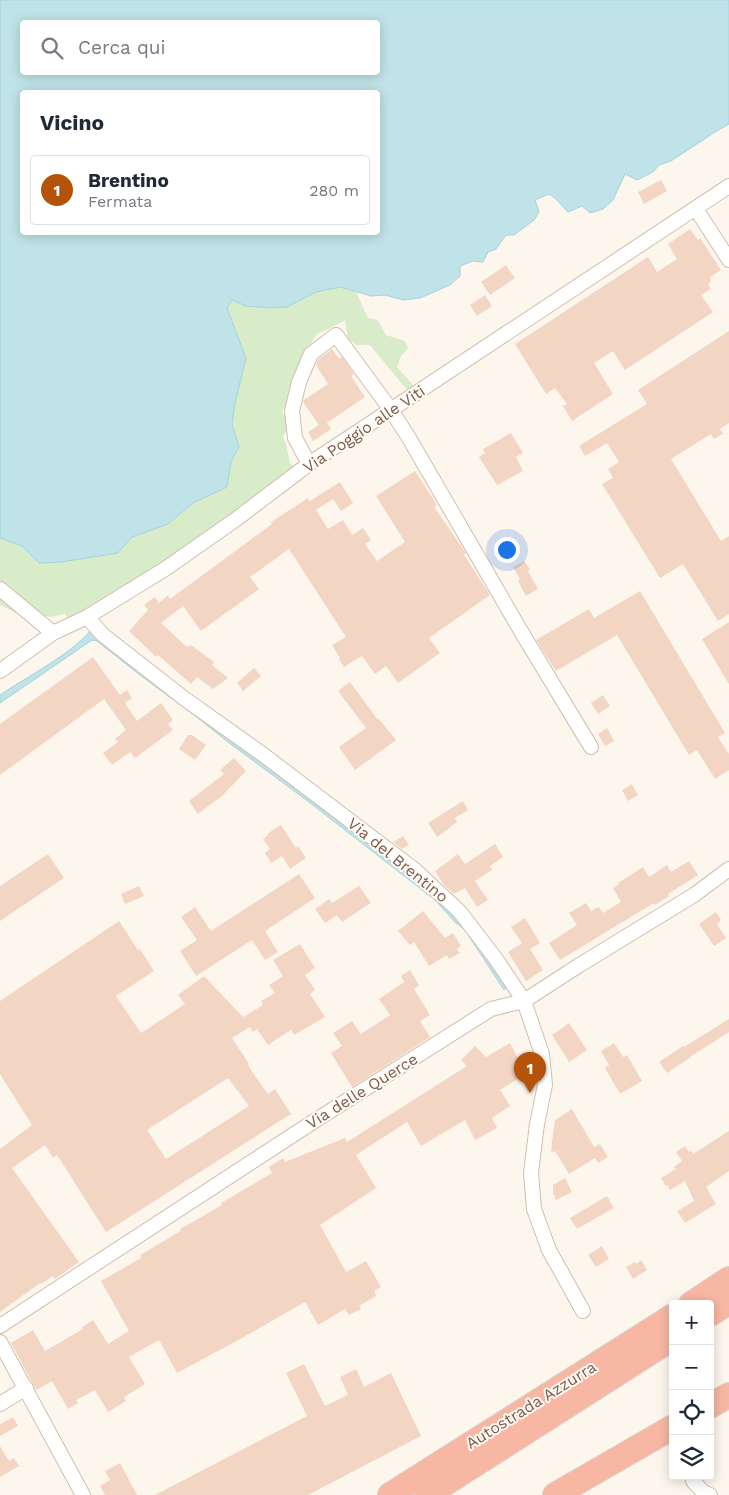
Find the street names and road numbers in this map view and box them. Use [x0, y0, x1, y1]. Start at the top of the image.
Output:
street label: Via Poggio alle Viti [299, 381, 429, 477]
street label: Via del Brentino [344, 814, 452, 906]
street label: Via delle Querce [303, 1049, 421, 1133]
street label: Autostrada Azzurra [462, 1357, 600, 1453]

